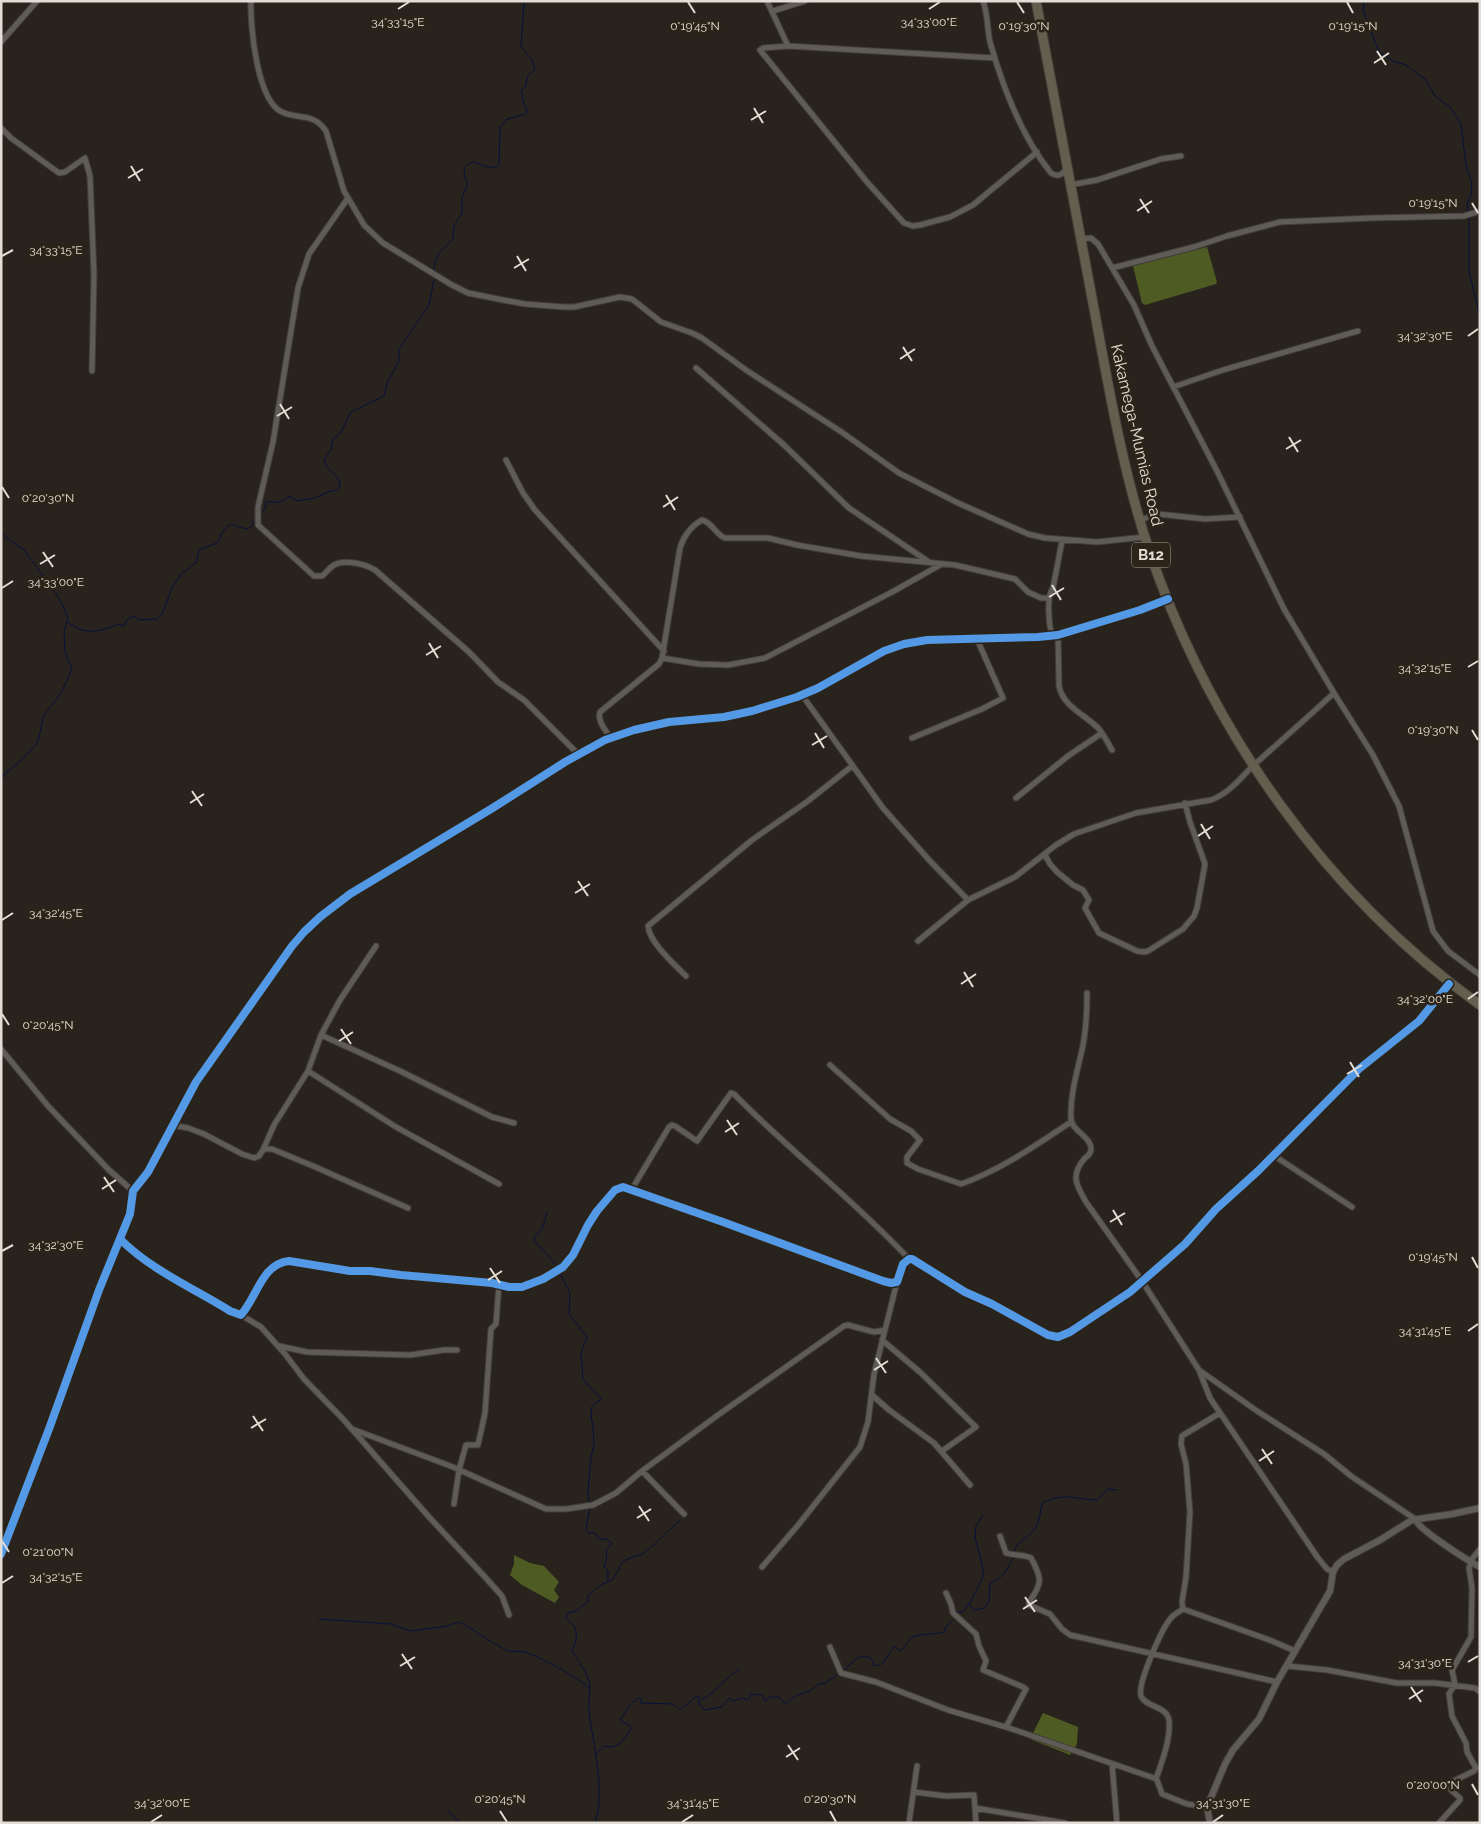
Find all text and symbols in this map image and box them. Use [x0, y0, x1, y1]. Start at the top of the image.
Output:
text: 34°33'15"E [371, 15, 425, 29]
text: 34°33'00"E [901, 15, 957, 29]
text: 0°19'45"N [670, 19, 720, 33]
text: 0°19'30"N [999, 19, 1049, 33]
text: 0°19'15"N [1329, 19, 1377, 33]
text: 0°19'15"N [1409, 196, 1457, 210]
text: 34°33'15"E [29, 243, 83, 257]
text: 34°32'30"E [1397, 329, 1453, 343]
street label: Kakamega-Mumias Road [1107, 342, 1167, 528]
text: 0°20'30"N [22, 491, 74, 505]
road number: B12 [1132, 542, 1170, 568]
text: 34°33'00"E [28, 575, 84, 589]
text: 34°32'15"E [1398, 661, 1452, 675]
text: 0°19'30"N [1408, 723, 1458, 737]
text: 34°32'45"E [29, 906, 83, 920]
text: 34°32'00"E [1397, 992, 1453, 1006]
text: 0°20'45"N [22, 1018, 74, 1032]
text: 34°32'30"E [28, 1238, 84, 1252]
text: 0°19'45"N [1408, 1250, 1458, 1264]
text: 34°31'45"E [1399, 1324, 1451, 1338]
text: 0°21'00"N [22, 1545, 74, 1559]
text: 34°32'15"E [29, 1570, 83, 1584]
text: 34°31'30"E [1398, 1656, 1452, 1670]
text: 0°20'00"N [1406, 1778, 1460, 1792]
text: 0°20'45"N [474, 1792, 526, 1806]
text: 0°20'30"N [804, 1792, 856, 1806]
text: 34°32'00"E [134, 1796, 190, 1810]
text: 34°31'45"E [667, 1796, 719, 1810]
text: 34°31'30"E [1196, 1796, 1250, 1810]

